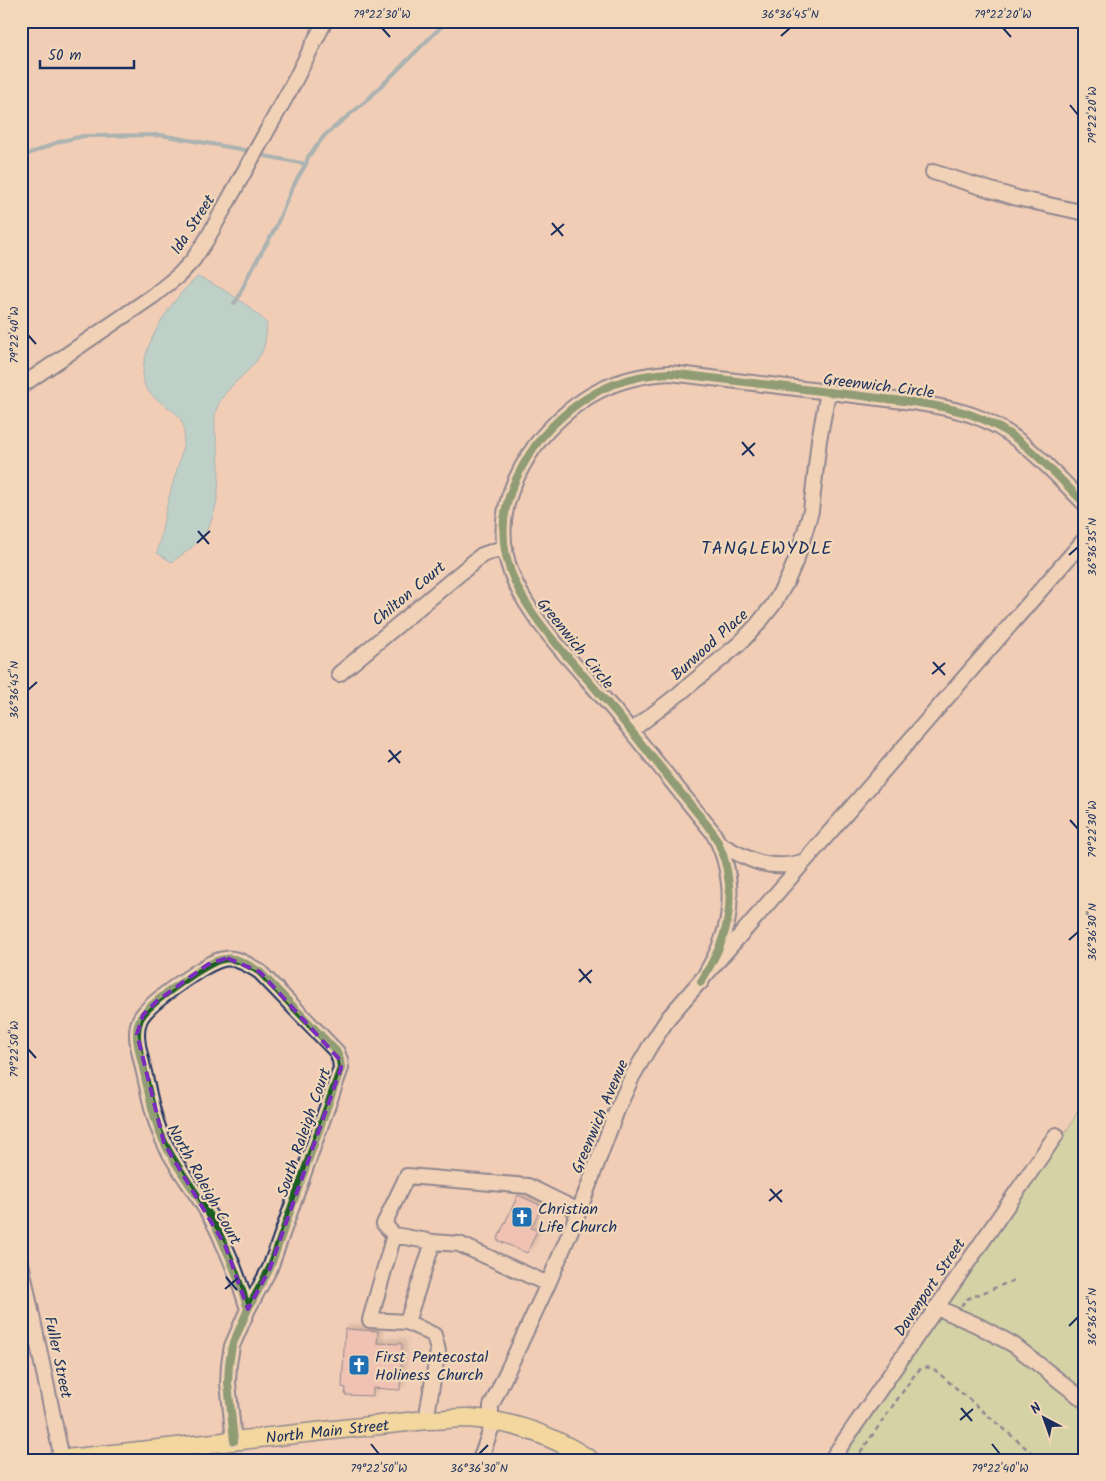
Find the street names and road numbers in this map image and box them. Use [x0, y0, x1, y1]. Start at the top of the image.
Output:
street label: Ida Street [164, 189, 223, 260]
street label: Greenwich Circle [822, 367, 936, 406]
street label: Chilton Court [366, 555, 452, 633]
street label: Greenwich Circle [530, 593, 620, 695]
street label: Burwood Place [665, 603, 755, 687]
street label: Greenwich Avenue [565, 1056, 636, 1178]
street label: South Raleigh Court [271, 1064, 338, 1200]
street label: North Raleigh Court [160, 1120, 248, 1251]
street label: Davenport Street [888, 1233, 973, 1342]
street label: Fuller Street [37, 1314, 79, 1401]
street label: North Main Street [265, 1413, 391, 1451]

